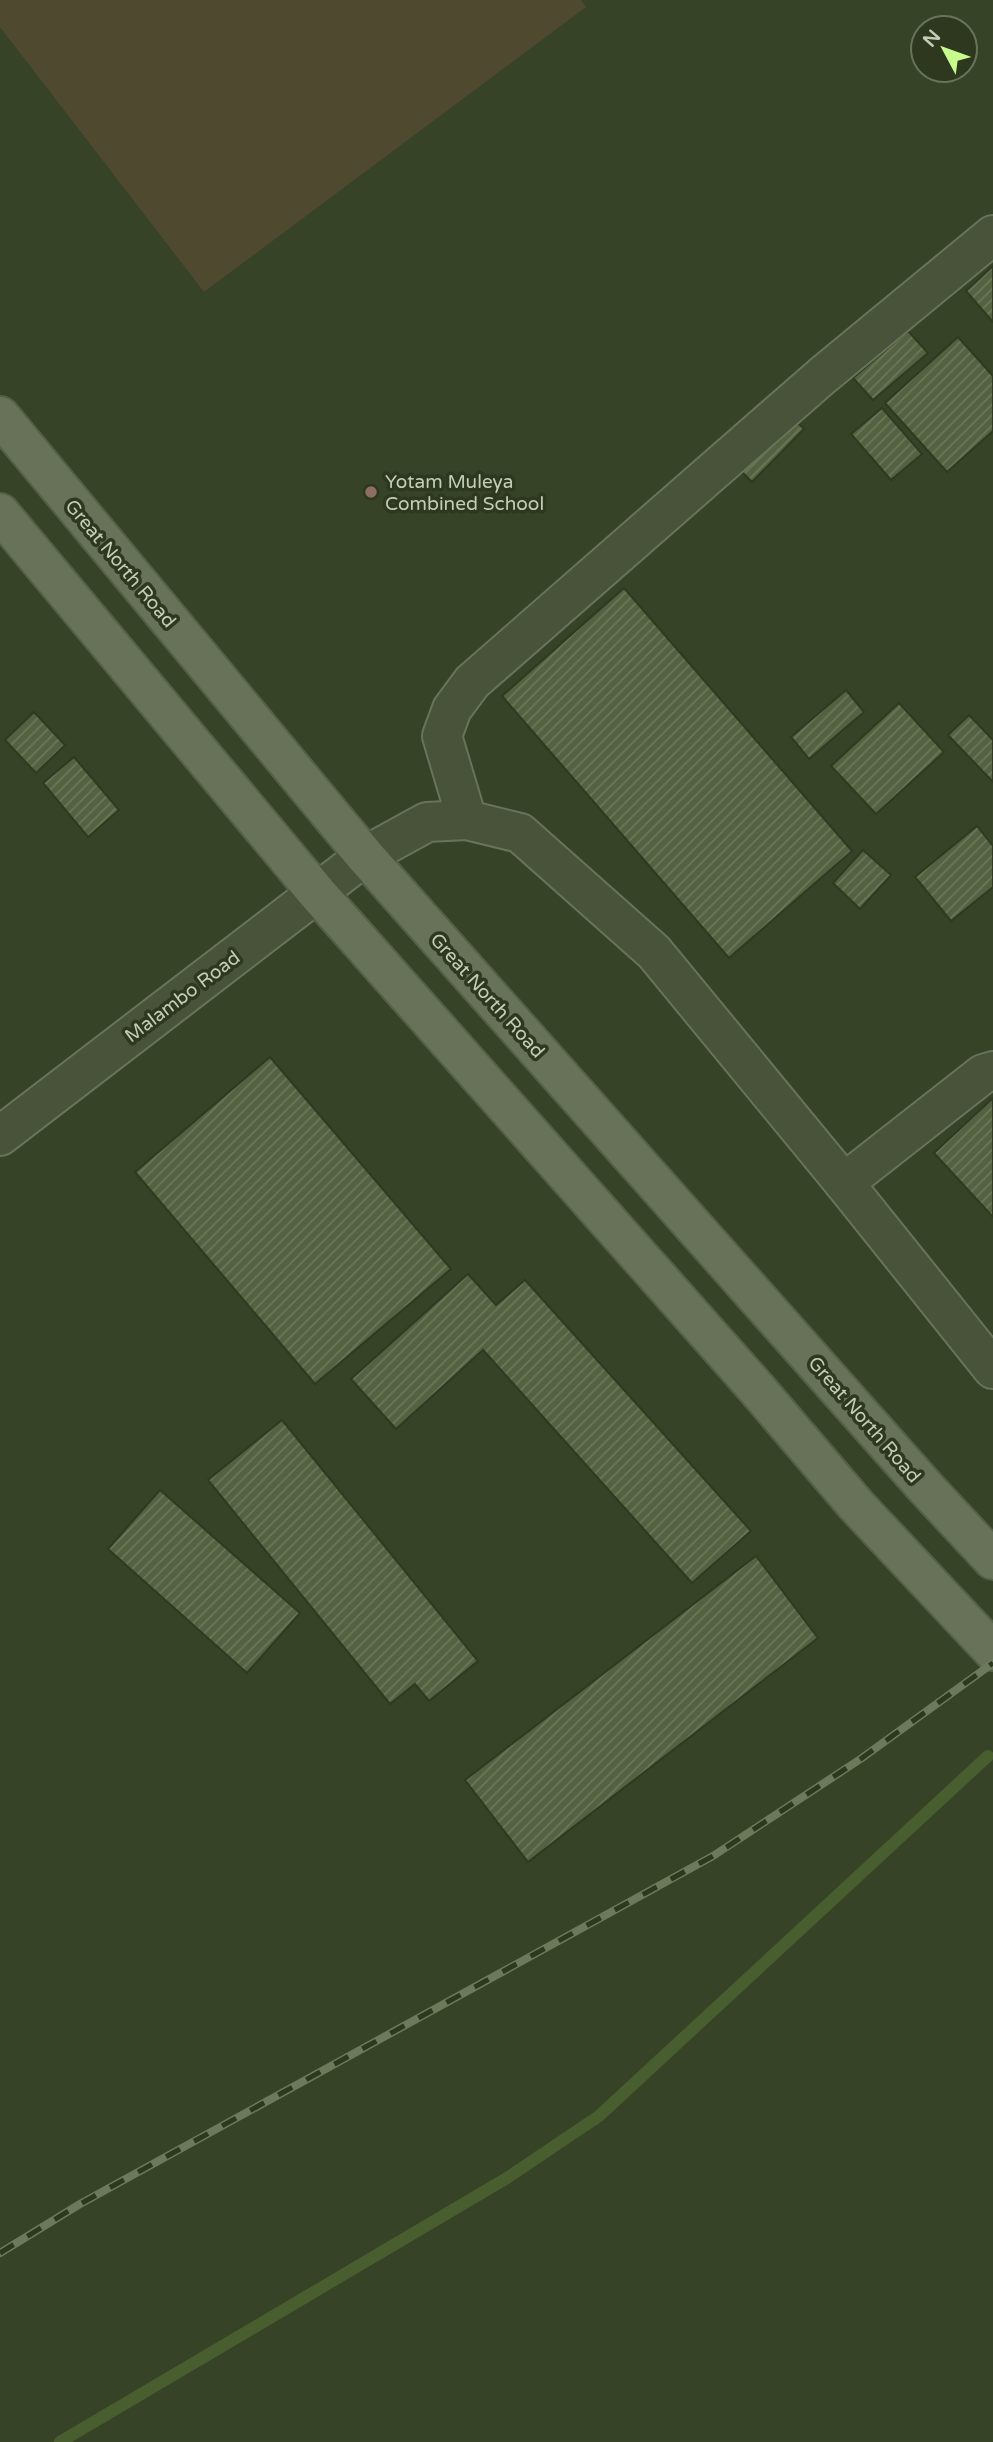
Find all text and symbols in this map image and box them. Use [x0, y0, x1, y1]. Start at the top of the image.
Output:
north arrow [909, 14, 979, 84]
text: N [919, 26, 945, 51]
place label: Yotam Muleya Combined School [385, 471, 544, 515]
marker: Yotam Muleya Combined School [363, 484, 379, 500]
street label: Great North Road [60, 495, 180, 632]
street label: Great North Road [426, 929, 549, 1063]
street label: Malambo Road [121, 946, 244, 1047]
street label: Great North Road [803, 1352, 925, 1487]

